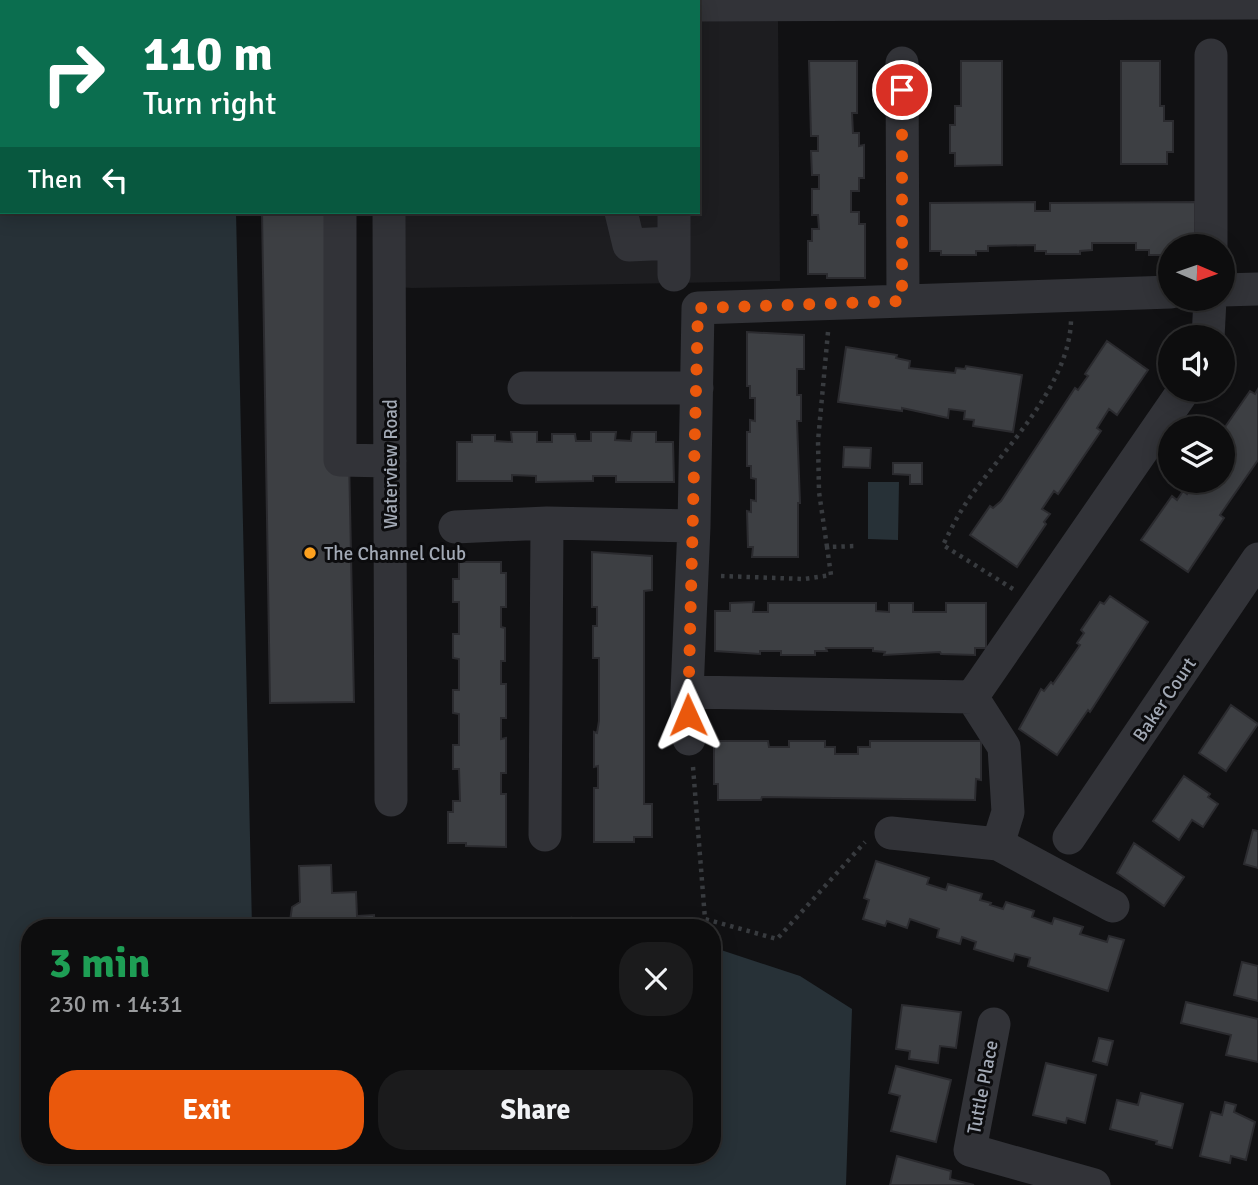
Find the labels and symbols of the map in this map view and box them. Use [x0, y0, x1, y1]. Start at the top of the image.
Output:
pin [872, 60, 932, 120]
north arrow [1158, 234, 1236, 312]
street label: Waterview Road [379, 399, 403, 529]
place label: The Channel Club [324, 542, 466, 566]
marker: The Channel Club [302, 545, 318, 561]
street label: Baker Court [1128, 653, 1202, 746]
position arrow [651, 678, 725, 752]
street label: Tuttle Place [962, 1038, 1004, 1136]

